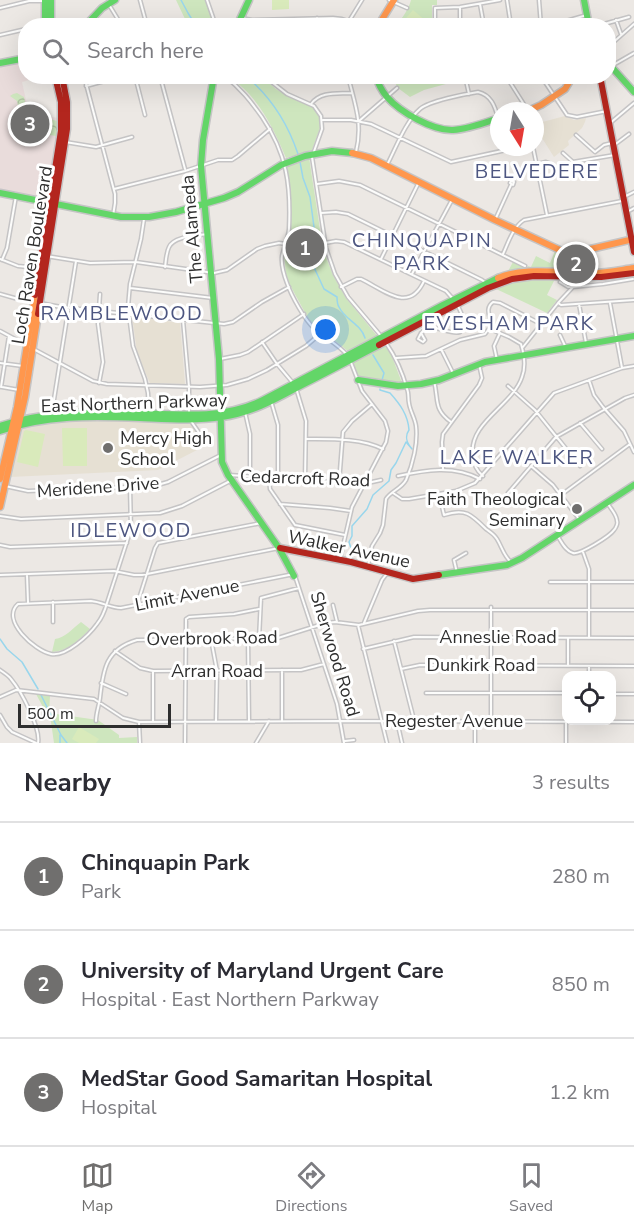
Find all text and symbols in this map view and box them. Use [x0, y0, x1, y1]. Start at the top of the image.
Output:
search box [18, 18, 616, 84]
icon: search [39, 35, 72, 68]
text: Search here [87, 36, 204, 66]
pin: 3 [10, 102, 50, 146]
north arrow [490, 102, 544, 156]
district label: BELVEDERE [475, 158, 599, 185]
street label: Loch Raven Boulevard [6, 164, 58, 346]
street label: The Alameda [175, 174, 209, 284]
pin: 1 [286, 226, 324, 270]
district label: CHINQUAPIN PARK [352, 227, 492, 277]
pin: 2 [556, 242, 596, 286]
district label: RAMBLEWOOD [41, 300, 203, 327]
district label: EVESHAM PARK [424, 310, 594, 337]
your location [311, 315, 340, 344]
street label: East Northern Parkway [40, 388, 228, 418]
place label: Mercy High School [120, 426, 212, 471]
marker: Mercy High School [101, 441, 115, 455]
district label: LAKE WALKER [440, 444, 594, 471]
street label: Cedarcroft Road [239, 464, 371, 492]
street label: Meridene Drive [36, 471, 160, 503]
place label: Faith Theological Seminary [427, 487, 566, 532]
marker: Faith Theological Seminary [570, 502, 584, 516]
district label: IDLEWOOD [70, 517, 192, 544]
street label: Walker Avenue [286, 524, 412, 574]
street label: Limit Avenue [133, 573, 241, 617]
street label: Sherwood Road [305, 588, 365, 720]
street label: Overbrook Road [146, 625, 278, 651]
street label: Anneslie Road [439, 625, 557, 649]
street label: Dunkirk Road [427, 653, 535, 677]
street label: Arran Road [171, 659, 263, 683]
map controls [562, 671, 616, 725]
button: locate [562, 671, 616, 725]
scale bar [18, 701, 171, 728]
text: 500 m [27, 703, 74, 725]
street label: Regester Avenue [385, 709, 523, 733]
text: Nearby [24, 765, 111, 800]
text: 3 results [532, 769, 610, 796]
text: Chinquapin Park [81, 848, 249, 878]
text: 1 [38, 863, 50, 890]
text: 280 m [552, 863, 610, 890]
text: Park [81, 878, 121, 905]
text: University of Maryland Urgent Care [81, 956, 444, 986]
text: 2 [38, 971, 50, 998]
text: 850 m [552, 971, 610, 998]
text: Hospital · East Northern Parkway [81, 986, 379, 1013]
text: MedStar Good Samaritan Hospital [81, 1064, 432, 1094]
text: 3 [38, 1079, 50, 1106]
text: 1.2 km [549, 1079, 610, 1106]
text: Hospital [81, 1094, 157, 1121]
tab: Map [81, 1159, 114, 1217]
tab: Directions [275, 1159, 347, 1217]
tab: Saved [509, 1159, 553, 1217]

